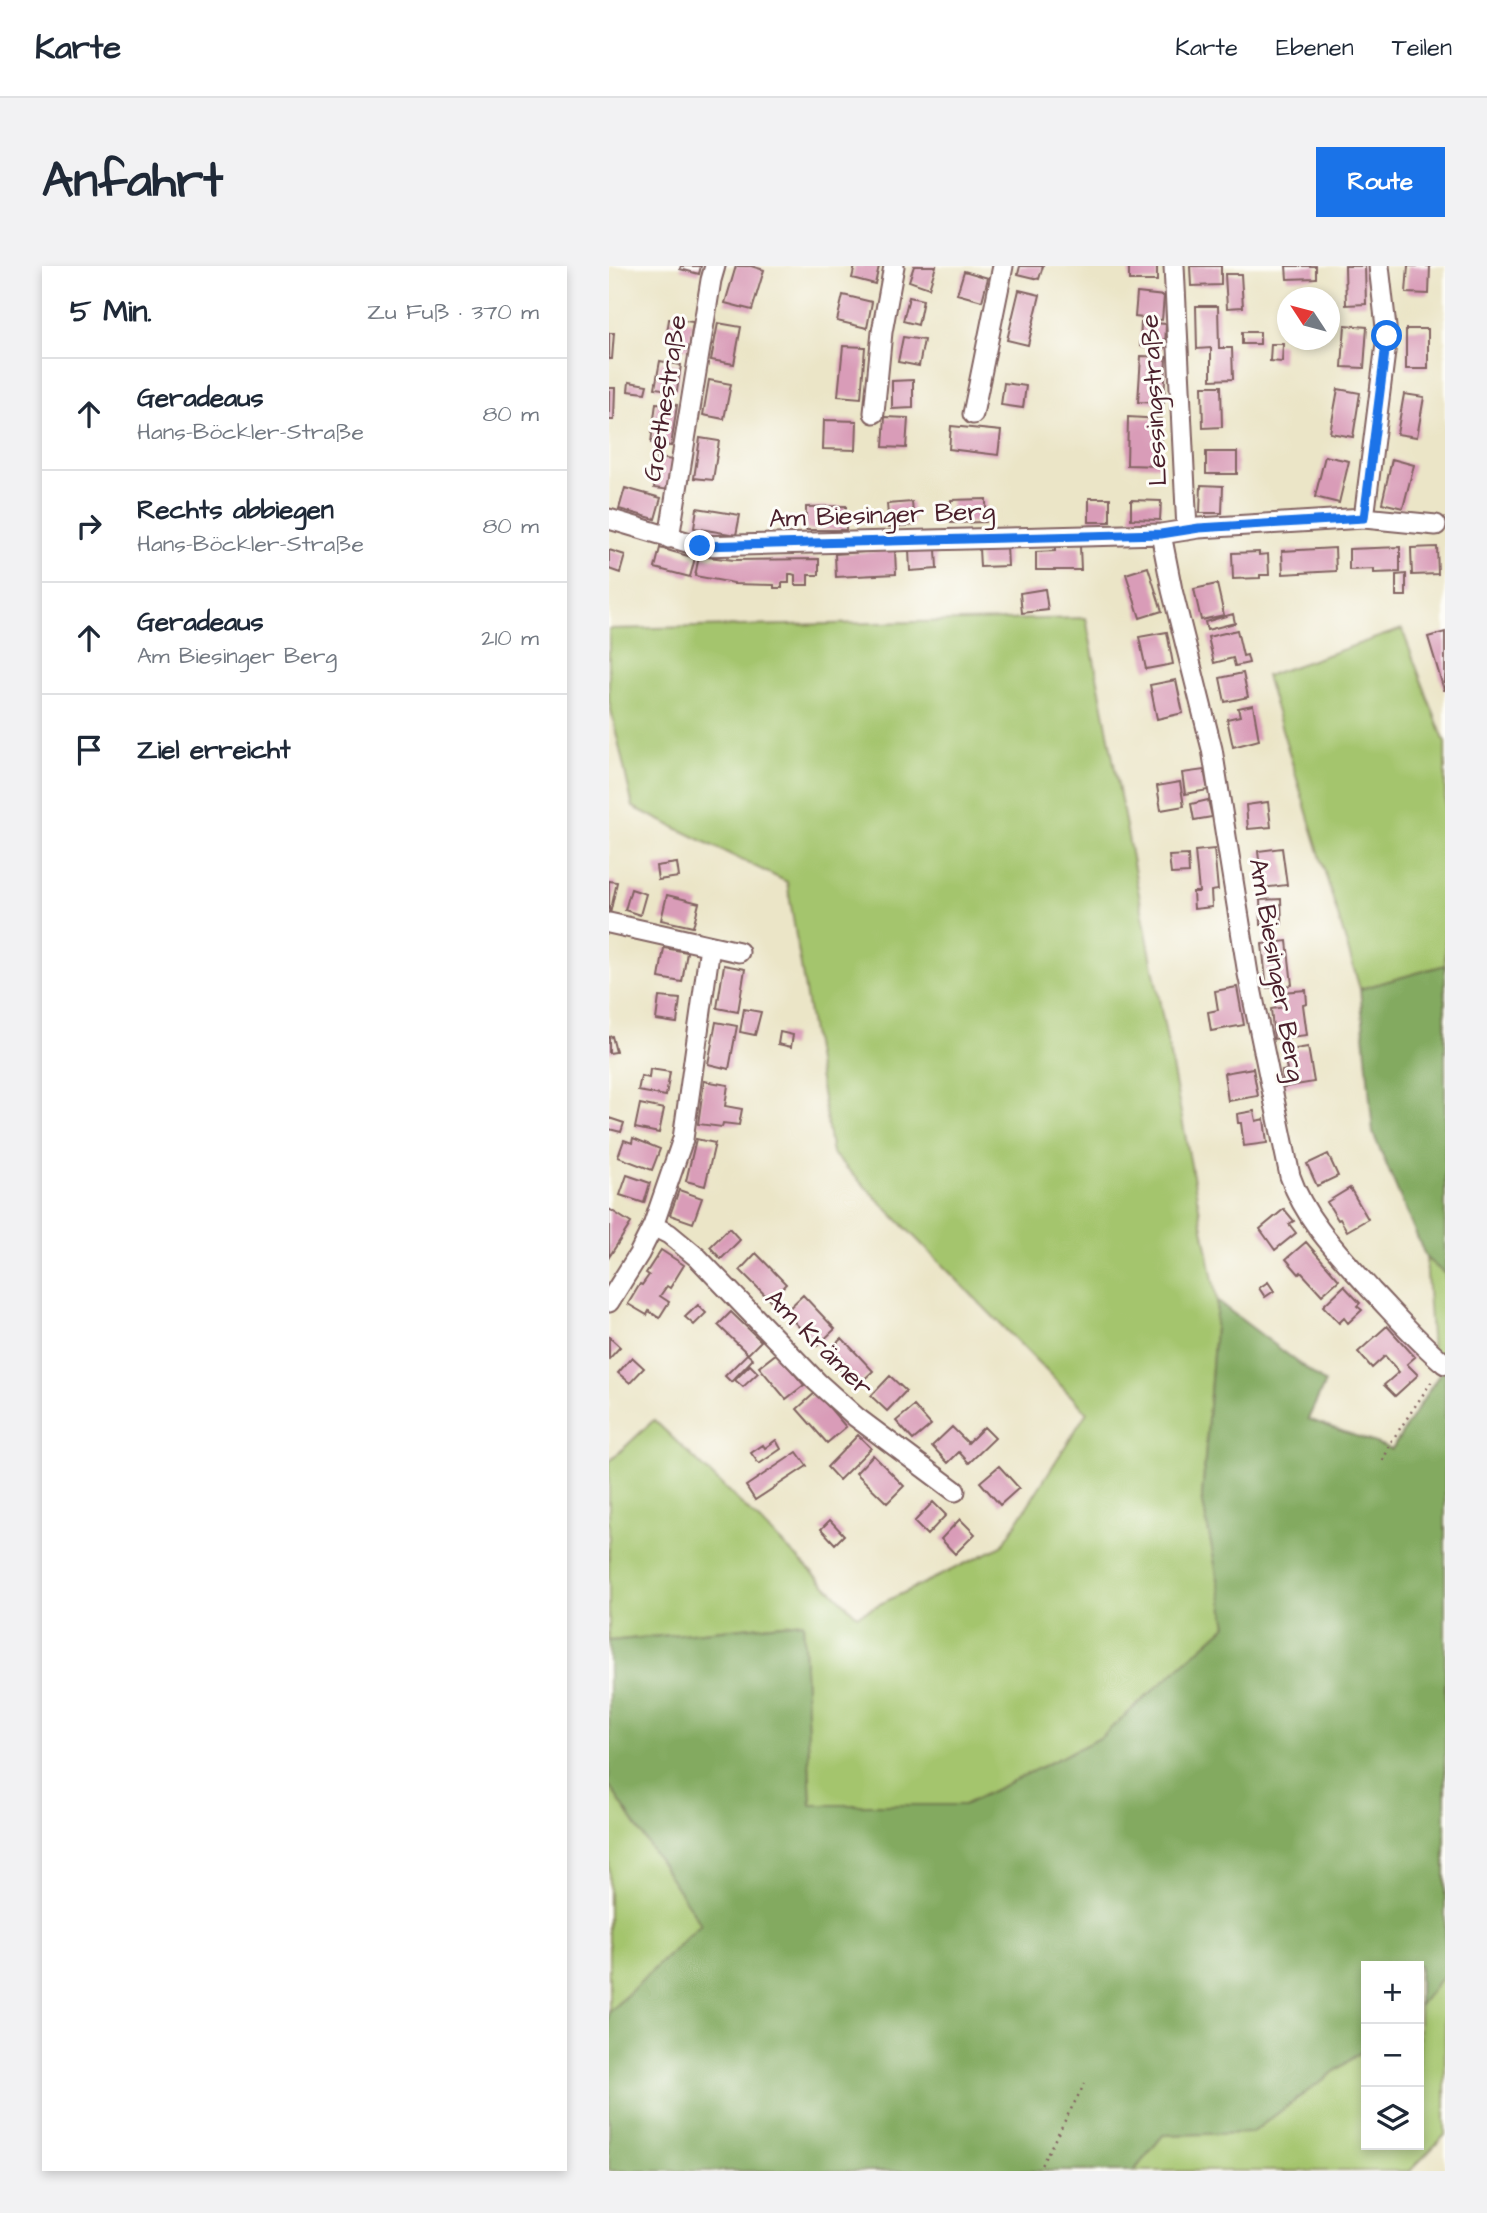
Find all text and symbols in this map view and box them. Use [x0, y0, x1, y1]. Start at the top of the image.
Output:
text: Karte [35, 25, 121, 71]
text: Karte [1175, 31, 1238, 65]
text: Ebenen [1276, 31, 1354, 65]
text: Teilen [1392, 31, 1452, 65]
button: Route [1316, 147, 1445, 217]
text: Anfahrt [42, 148, 223, 216]
north arrow [1277, 287, 1340, 350]
text: 5 Min. [70, 291, 152, 333]
text: Zu Fuß · 370 m [367, 296, 539, 328]
street label: Goethestraße [634, 312, 696, 484]
street label: Lessingstraße [1132, 313, 1178, 487]
route start [1371, 320, 1402, 351]
text: Geradeaus [137, 380, 264, 416]
icon: ahead [70, 395, 108, 433]
text: 80 m [482, 398, 539, 430]
text: Hans-Böckler-Straße [137, 416, 364, 448]
text: Rechts abbiegen [137, 492, 334, 528]
street label: Am Biesinger Berg [768, 493, 996, 539]
icon: right [70, 507, 108, 545]
text: 80 m [482, 510, 539, 542]
text: Hans-Böckler-Straße [137, 528, 364, 560]
route end [684, 530, 715, 561]
text: Geradeaus [137, 604, 264, 640]
icon: ahead [70, 619, 108, 657]
text: 210 m [481, 622, 539, 654]
text: Am Biesinger Berg [137, 640, 337, 672]
icon: arrive [70, 731, 108, 769]
text: Ziel erreicht [137, 732, 291, 768]
street label: Am Biesinger Berg [1238, 855, 1314, 1085]
street label: Am Krämer [757, 1281, 881, 1405]
map controls [1361, 1961, 1424, 2150]
button: + [1361, 1961, 1424, 2024]
button: − [1361, 2024, 1424, 2087]
button: layers [1361, 2087, 1424, 2150]

